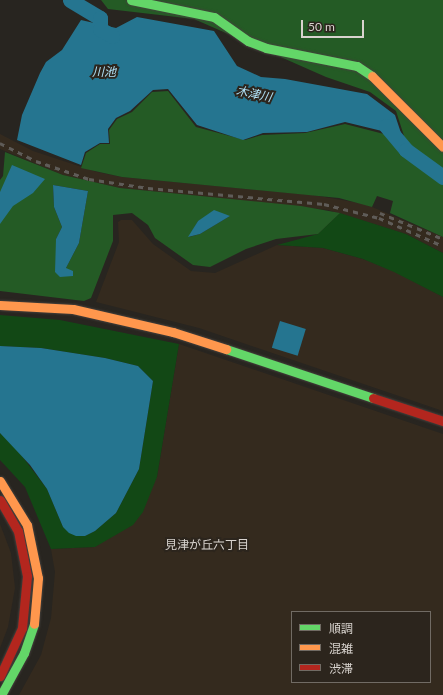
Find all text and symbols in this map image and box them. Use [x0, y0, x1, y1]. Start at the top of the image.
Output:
scale bar [303, 12, 366, 38]
text: 50 m [308, 19, 335, 34]
water label: 川池 [92, 65, 116, 79]
water label: 木津川 [235, 83, 273, 105]
district label: 見津が丘六丁目 [165, 538, 249, 552]
legend [291, 611, 431, 683]
text: 順調 [329, 621, 353, 636]
text: 混雑 [329, 641, 353, 656]
text: 渋滞 [329, 661, 353, 676]

